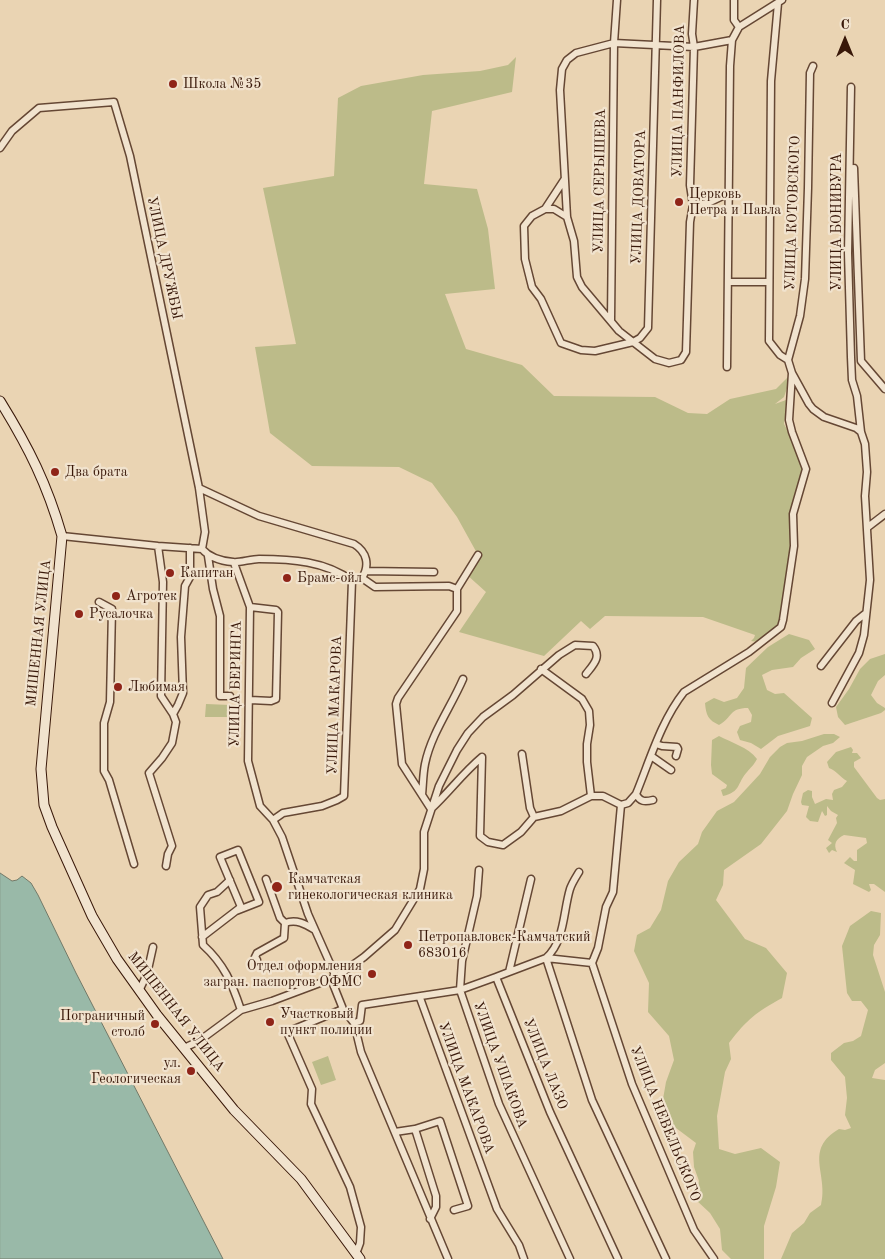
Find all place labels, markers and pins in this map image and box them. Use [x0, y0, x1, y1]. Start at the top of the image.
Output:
place label: Школа №35 [183, 76, 261, 92]
marker: Школа №35 [167, 78, 179, 90]
place label: Церковь Петра и Павла [689, 186, 781, 218]
marker: Церковь Петра и Павла [673, 196, 685, 208]
place label: Два брата [65, 464, 128, 480]
marker: Два брата [49, 466, 61, 478]
place label: Капитан [180, 565, 234, 581]
marker: Капитан [164, 567, 176, 579]
place label: Брамс-ойл [297, 570, 362, 586]
marker: Брамс-ойл [281, 572, 293, 584]
place label: Агротек [126, 588, 177, 604]
marker: Агротек [110, 590, 122, 602]
place label: Русалочка [89, 606, 153, 622]
marker: Русалочка [73, 608, 85, 620]
place label: Любимая [128, 679, 185, 695]
marker: Любимая [112, 681, 124, 693]
place label: Камчатская гинекологическая клиника [288, 871, 453, 904]
marker: Камчатская гинекологическая клиника [270, 880, 284, 894]
place label: Петропавловск-Камчатский 683016 [418, 929, 591, 962]
marker: Петропавловск-Камчатский 683016 [402, 939, 414, 951]
place label: Отдел оформления загран. паспортов ОФМС [204, 958, 362, 990]
marker: Отдел оформления загран. паспортов ОФМС [366, 968, 378, 980]
place label: Участковый пункт полиции [280, 1006, 372, 1038]
place label: Пограничный столб [60, 1008, 145, 1040]
marker: Участковый пункт полиции [264, 1016, 276, 1028]
marker: Пограничный столб [149, 1018, 161, 1030]
place label: ул. Геологическая [91, 1055, 181, 1088]
marker: ул. Геологическая [185, 1065, 197, 1077]

